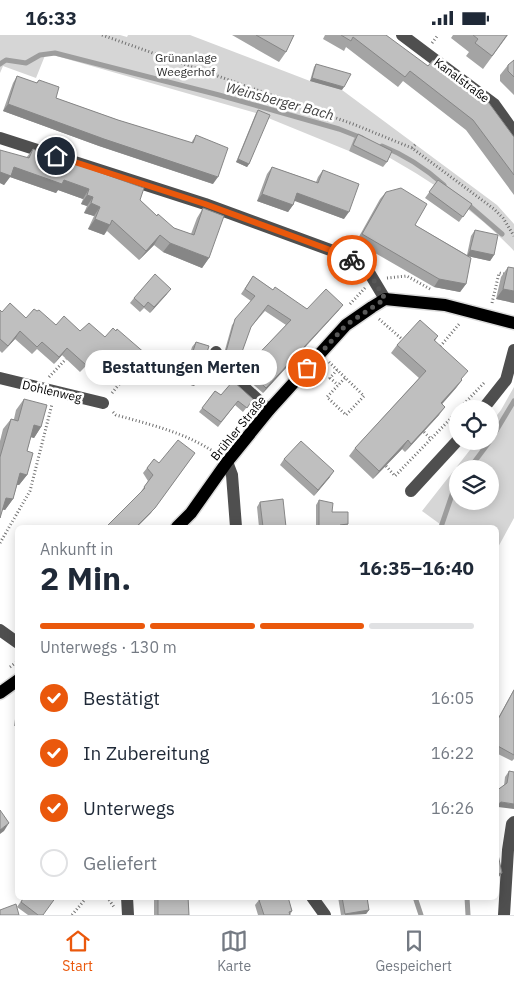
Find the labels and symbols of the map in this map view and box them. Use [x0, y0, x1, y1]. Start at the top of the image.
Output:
park label: Grünanlage Weegerhof [155, 50, 217, 79]
street label: Kanalstraße [431, 54, 493, 106]
water label: Weinsberger Bach [224, 78, 336, 124]
pin [35, 135, 77, 177]
courier [327, 235, 377, 285]
pin [286, 347, 328, 389]
callout: Bestattungen Merten [84, 351, 277, 385]
street label: Dohlenweg [21, 377, 84, 405]
street label: Brühler Straße [207, 392, 269, 463]

